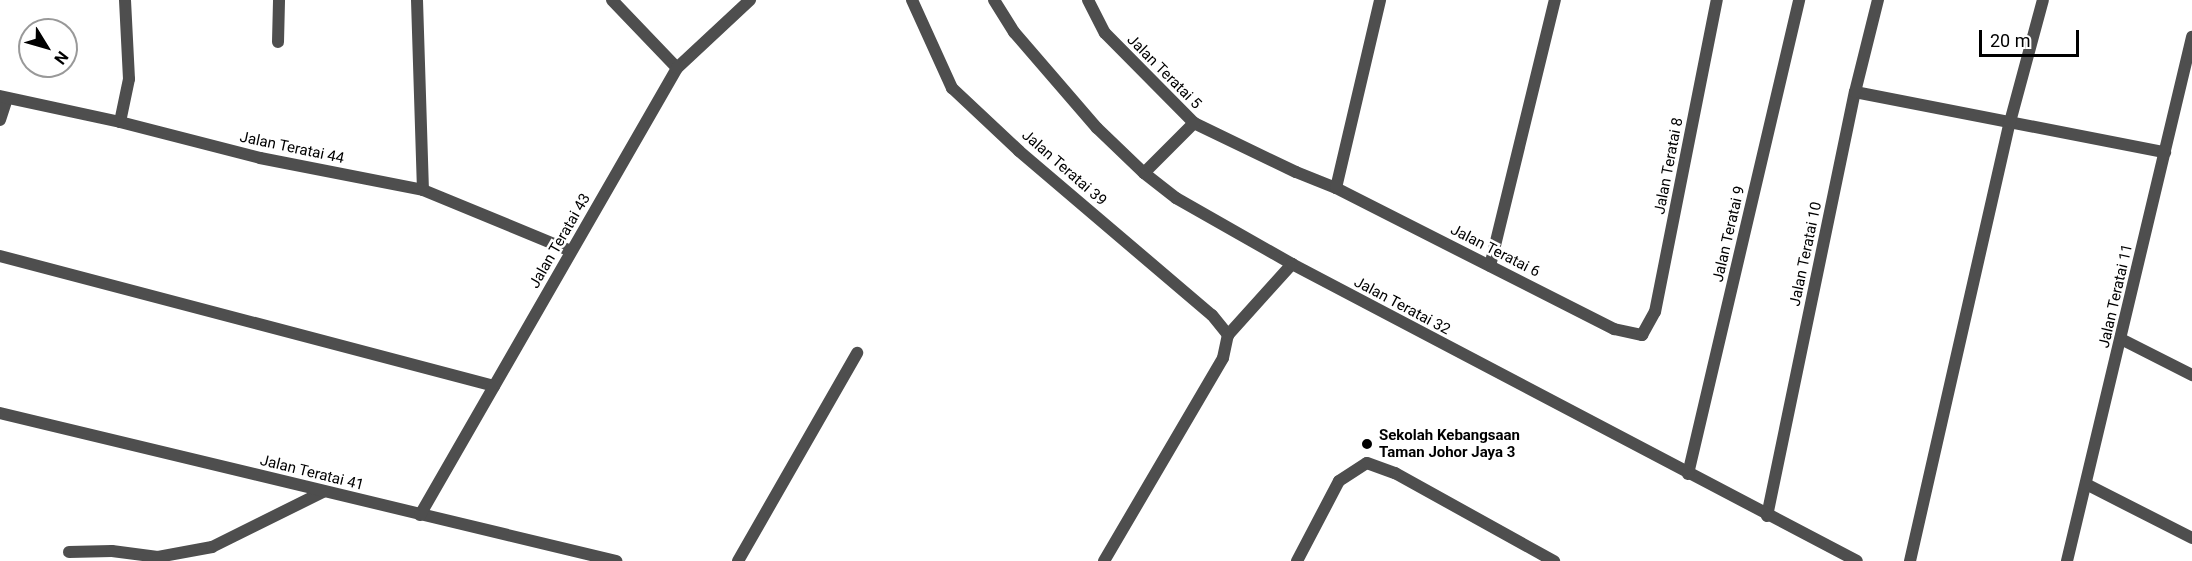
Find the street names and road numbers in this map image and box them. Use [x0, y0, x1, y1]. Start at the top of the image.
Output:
street label: Jalan Teratai 5 [1123, 31, 1205, 113]
street label: Jalan Teratai 8 [1651, 116, 1687, 216]
street label: Jalan Teratai 39 [1018, 126, 1110, 210]
street label: Jalan Teratai 44 [238, 128, 346, 168]
street label: Jalan Teratai 9 [1709, 184, 1749, 284]
street label: Jalan Teratai 43 [526, 190, 594, 292]
street label: Jalan Teratai 10 [1786, 200, 1826, 308]
street label: Jalan Teratai 6 [1447, 221, 1543, 281]
street label: Jalan Teratai 11 [2095, 242, 2137, 350]
street label: Jalan Teratai 32 [1351, 273, 1453, 339]
street label: Jalan Teratai 41 [258, 451, 366, 495]

